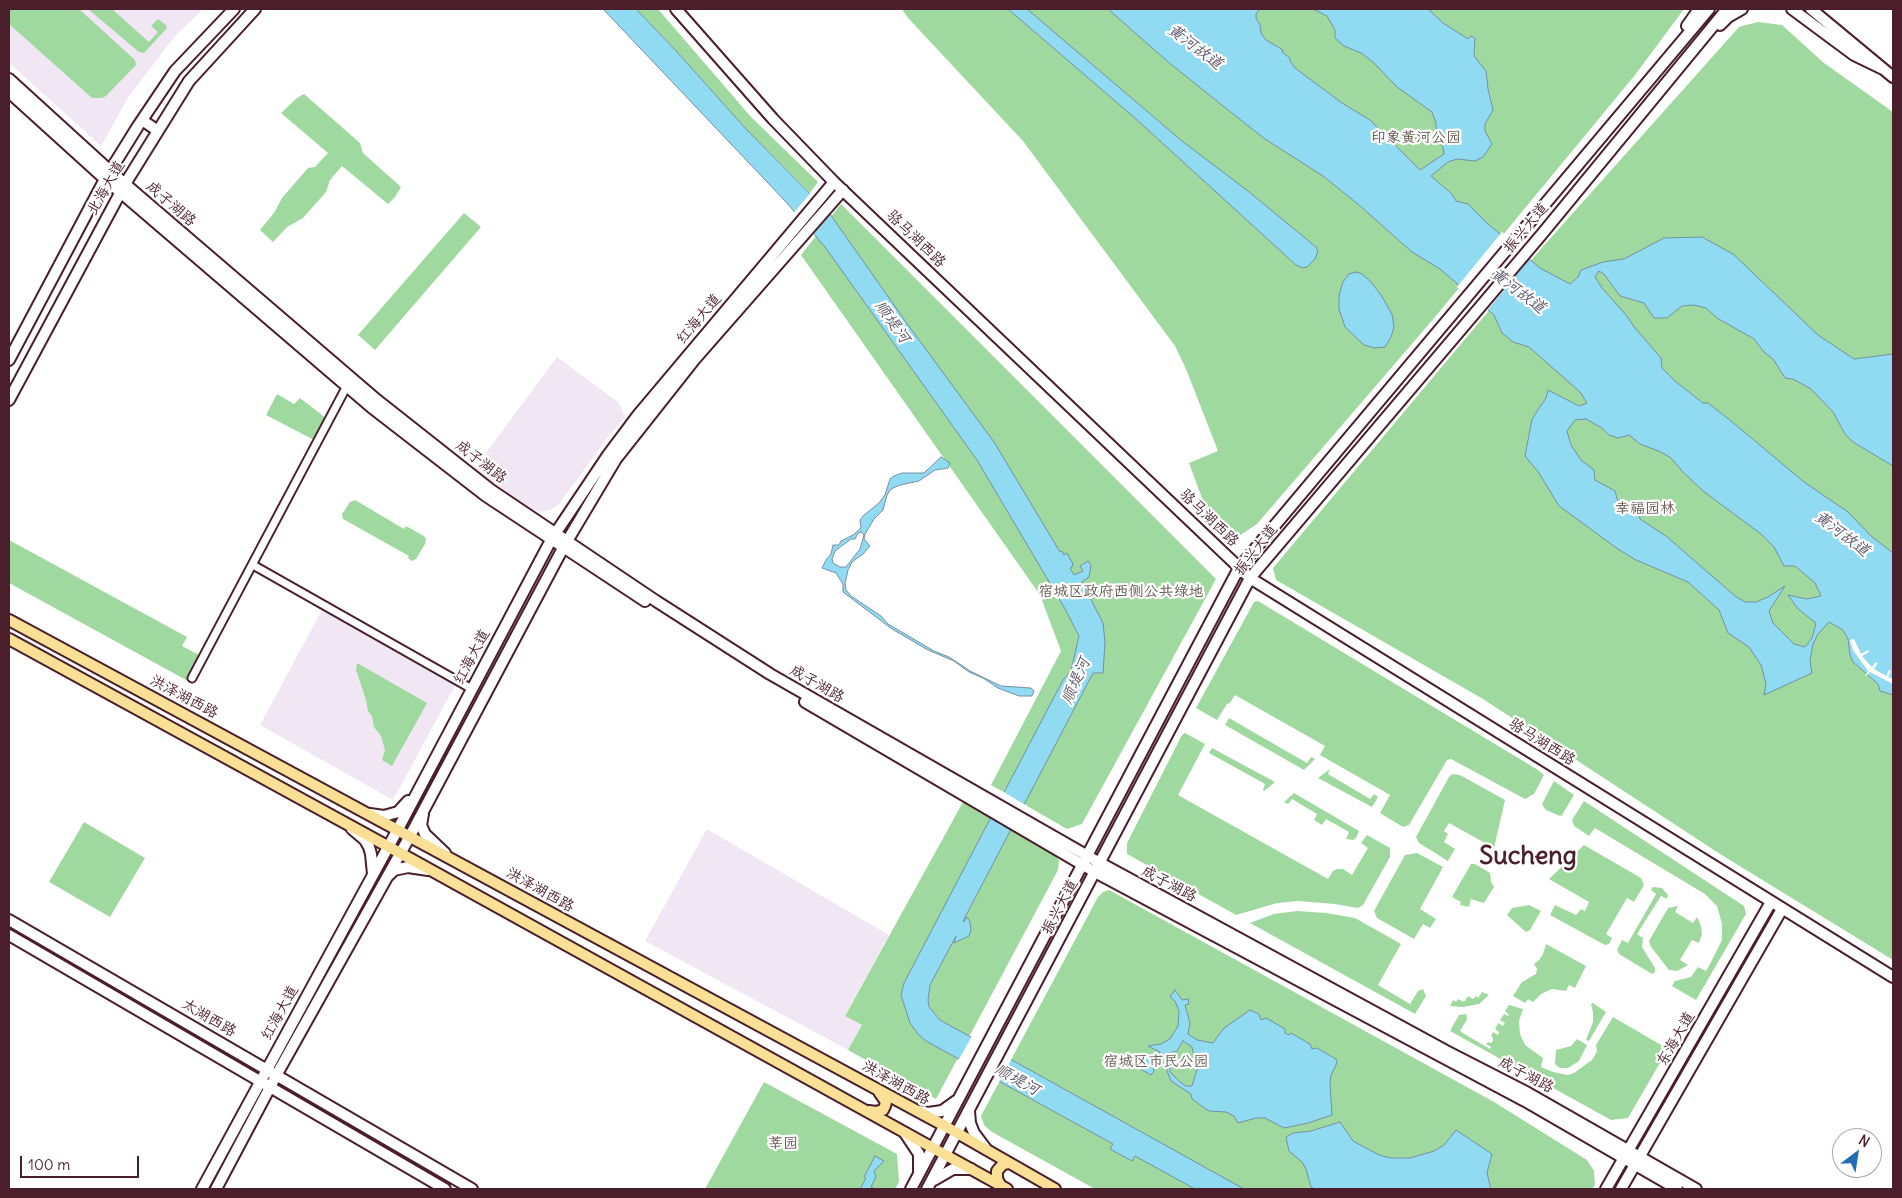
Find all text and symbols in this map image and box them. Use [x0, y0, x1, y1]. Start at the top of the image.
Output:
water label: 黄河故道 [1164, 20, 1226, 74]
park label: 印象黄河公园 [1371, 129, 1461, 147]
street label: 北海大道 [83, 158, 129, 218]
street label: 成子湖路 [142, 178, 200, 230]
street label: 振兴大道 [1500, 199, 1552, 257]
street label: 骆马湖西路 [883, 206, 949, 272]
water label: 黄河故道 [1487, 264, 1549, 318]
street label: 红海大道 [673, 290, 725, 348]
water label: 顺堤河 [870, 297, 914, 347]
street label: 成子湖路 [452, 436, 510, 488]
street label: 骆马湖西路 [1176, 485, 1242, 551]
park label: 幸福园林 [1615, 500, 1675, 518]
water label: 黄河故道 [1811, 507, 1873, 561]
street label: 振兴大道 [1230, 521, 1282, 579]
park label: 宿城区政府西侧公共绿地 [1039, 583, 1203, 601]
street label: 红海大道 [450, 626, 494, 688]
water label: 顺堤河 [1057, 655, 1095, 707]
street label: 成子湖路 [787, 661, 847, 707]
street label: 洪泽湖西路 [147, 671, 221, 723]
street label: 骆马湖西路 [1505, 714, 1579, 770]
district label: Sucheng [1479, 842, 1577, 872]
street label: 成子湖路 [1138, 862, 1200, 906]
street label: 洪泽湖西路 [503, 864, 577, 916]
street label: 振兴大道 [1038, 876, 1082, 938]
street label: 红海大道 [258, 982, 302, 1044]
street label: 太湖西路 [179, 995, 239, 1041]
street label: 东海大道 [1653, 1009, 1699, 1069]
park label: 宿城区市民公园 [1104, 1053, 1208, 1071]
street label: 成子湖路 [1495, 1053, 1557, 1097]
street label: 洪泽湖西路 [859, 1057, 933, 1109]
water label: 顺堤河 [991, 1060, 1043, 1100]
north arrow [1832, 1128, 1882, 1178]
text: N [1855, 1131, 1873, 1151]
park label: 莘园 [768, 1135, 798, 1153]
scale bar [22, 1146, 141, 1178]
text: 100 m [28, 1155, 70, 1174]

